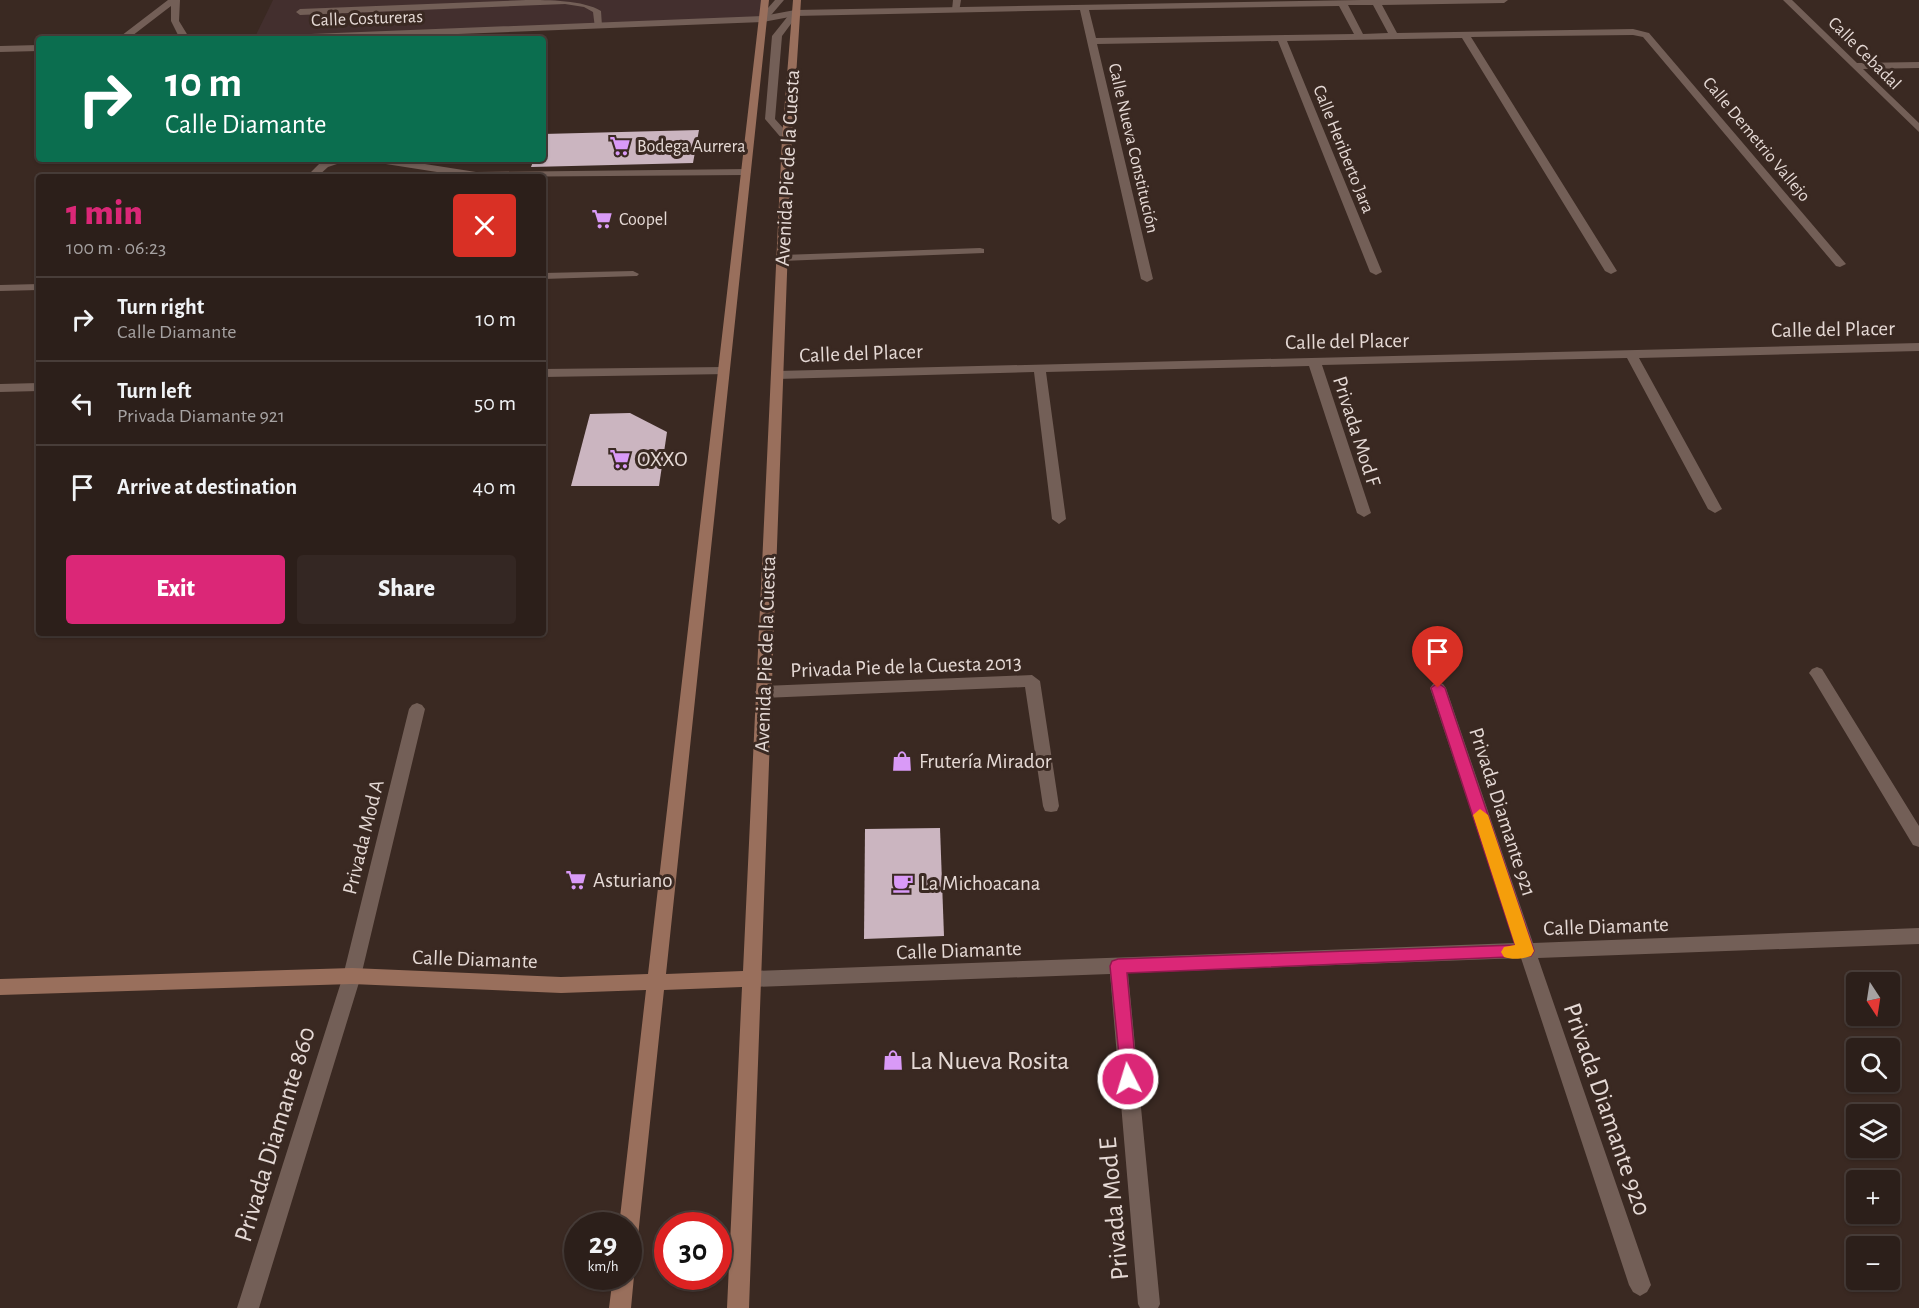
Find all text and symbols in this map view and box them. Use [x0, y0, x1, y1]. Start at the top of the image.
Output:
street label: Calle Costureras [311, 8, 423, 30]
street label: Calle Cebadal [1824, 14, 1904, 94]
icon: right [66, 60, 144, 138]
street label: Calle Nueva Constitución [1105, 61, 1161, 235]
text: 10 m [165, 62, 242, 104]
street label: Avenida Pie de la Cuesta [772, 69, 803, 267]
street label: Calle Demetrio Vallejo [1699, 74, 1814, 205]
street label: Calle Heriberto Jara [1309, 83, 1377, 216]
text: Calle Diamante [165, 111, 326, 138]
supermarket icon: Bodega Aurrera [608, 134, 632, 158]
place label: Bodega Aurrera [637, 138, 746, 156]
button: close [453, 194, 516, 257]
text: 1 min [66, 195, 143, 231]
supermarket icon: Coopel [590, 207, 614, 231]
place label: Coopel [619, 211, 668, 229]
text: 100 m · 06:23 [66, 238, 166, 258]
text: Turn right [117, 296, 204, 318]
icon: right [66, 303, 99, 336]
text: 10 m [476, 308, 516, 330]
street label: Calle del Placer [1771, 318, 1895, 341]
text: Calle Diamante [117, 322, 237, 342]
street label: Calle del Placer [1285, 330, 1409, 353]
street label: Calle del Placer [799, 341, 923, 366]
street label: Privada Mod F [1329, 373, 1384, 490]
text: Turn left [117, 380, 191, 402]
icon: left [66, 387, 99, 420]
text: 50 m [474, 392, 516, 414]
text: Privada Diamante 921 [117, 406, 285, 426]
supermarket icon: OXXO [608, 447, 632, 471]
place label: OXXO [637, 449, 688, 470]
icon: arrive [66, 471, 99, 504]
text: Arrive at destination [117, 476, 297, 498]
text: 40 m [473, 476, 516, 498]
button: Exit [66, 555, 285, 624]
button: Share [297, 555, 516, 624]
street label: Avenida Pie de la Cuesta [752, 555, 779, 753]
pin [1412, 626, 1463, 688]
icon: arrive [1421, 635, 1454, 668]
street label: Privada Pie de la Cuesta 2013 [790, 652, 1022, 681]
street label: Privada Diamante 921 [1465, 725, 1540, 899]
shop icon: Frutería Mirador [890, 749, 914, 773]
place label: Frutería Mirador [919, 751, 1052, 772]
street label: Privada Mod A [339, 777, 388, 897]
supermarket icon: Asturiano [564, 868, 588, 892]
place label: Asturiano [593, 870, 673, 891]
cafe icon: La Michoacana [891, 871, 915, 895]
place label: La Michoacana [920, 873, 1041, 894]
street label: Calle Diamante [1543, 914, 1669, 939]
street label: Calle Diamante [896, 938, 1022, 963]
street label: Calle Diamante [412, 947, 538, 972]
north arrow [1846, 972, 1900, 1026]
map controls [1846, 972, 1900, 1290]
street label: Privada Diamante 920 [1558, 1000, 1656, 1219]
street label: Privada Diamante 860 [230, 1024, 320, 1245]
button: search [1846, 1038, 1900, 1092]
position arrow [1096, 1047, 1160, 1111]
shop icon: La Nueva Rosita [881, 1048, 905, 1072]
place label: La Nueva Rosita [910, 1048, 1069, 1074]
button: layers [1846, 1104, 1900, 1158]
street label: Privada Mod E [1095, 1136, 1133, 1281]
button: + [1846, 1170, 1900, 1224]
speed limit sign: 30 [654, 1212, 732, 1290]
text: 29 [589, 1229, 617, 1259]
button: − [1846, 1236, 1900, 1290]
text: km/h [588, 1259, 618, 1274]

